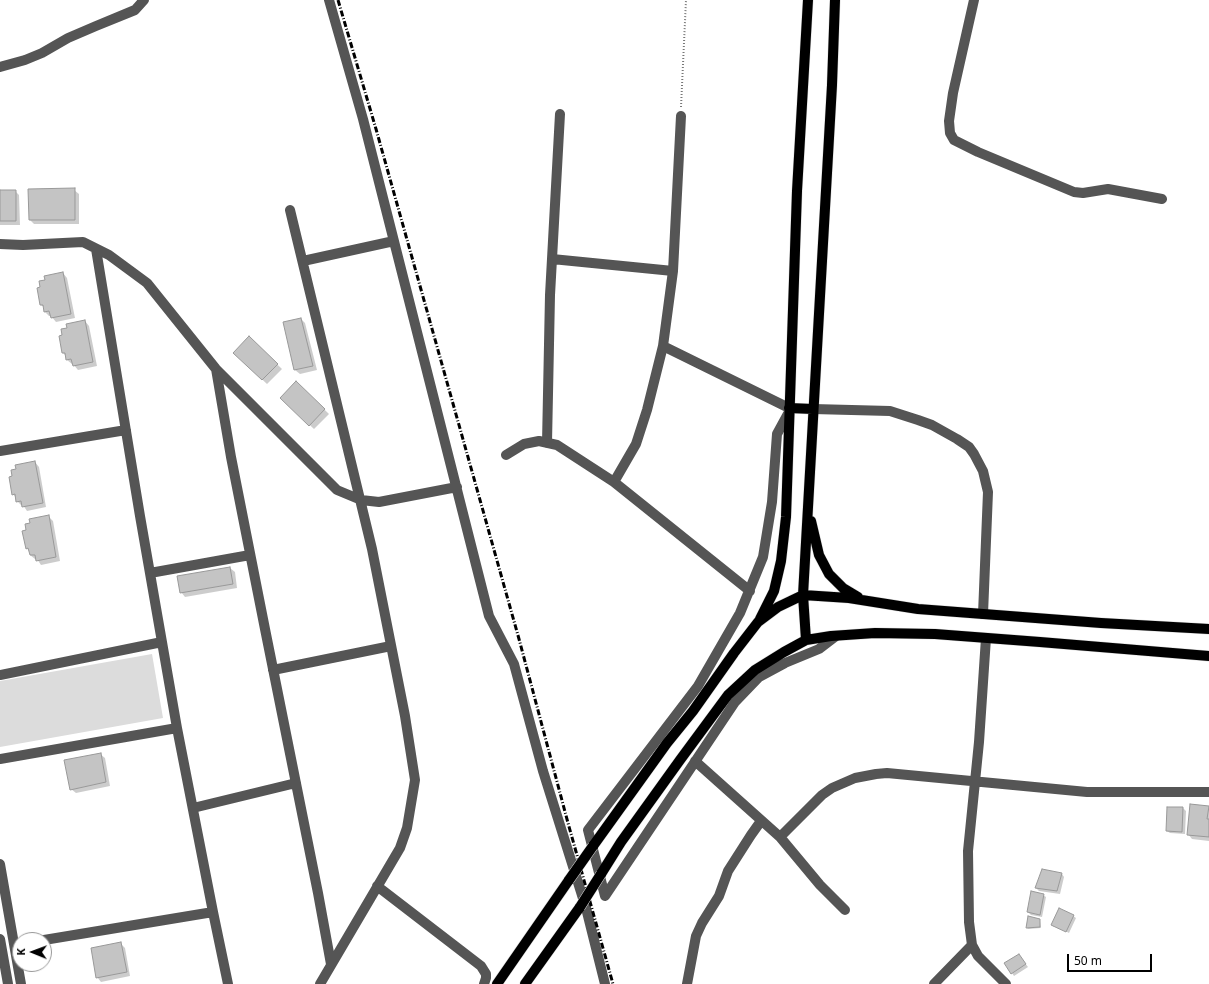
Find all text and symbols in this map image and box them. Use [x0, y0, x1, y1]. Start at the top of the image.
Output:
north arrow [12, 932, 52, 972]
scale bar [1069, 946, 1154, 972]
text: K [13, 948, 28, 956]
text: 50 m [1074, 952, 1102, 969]

